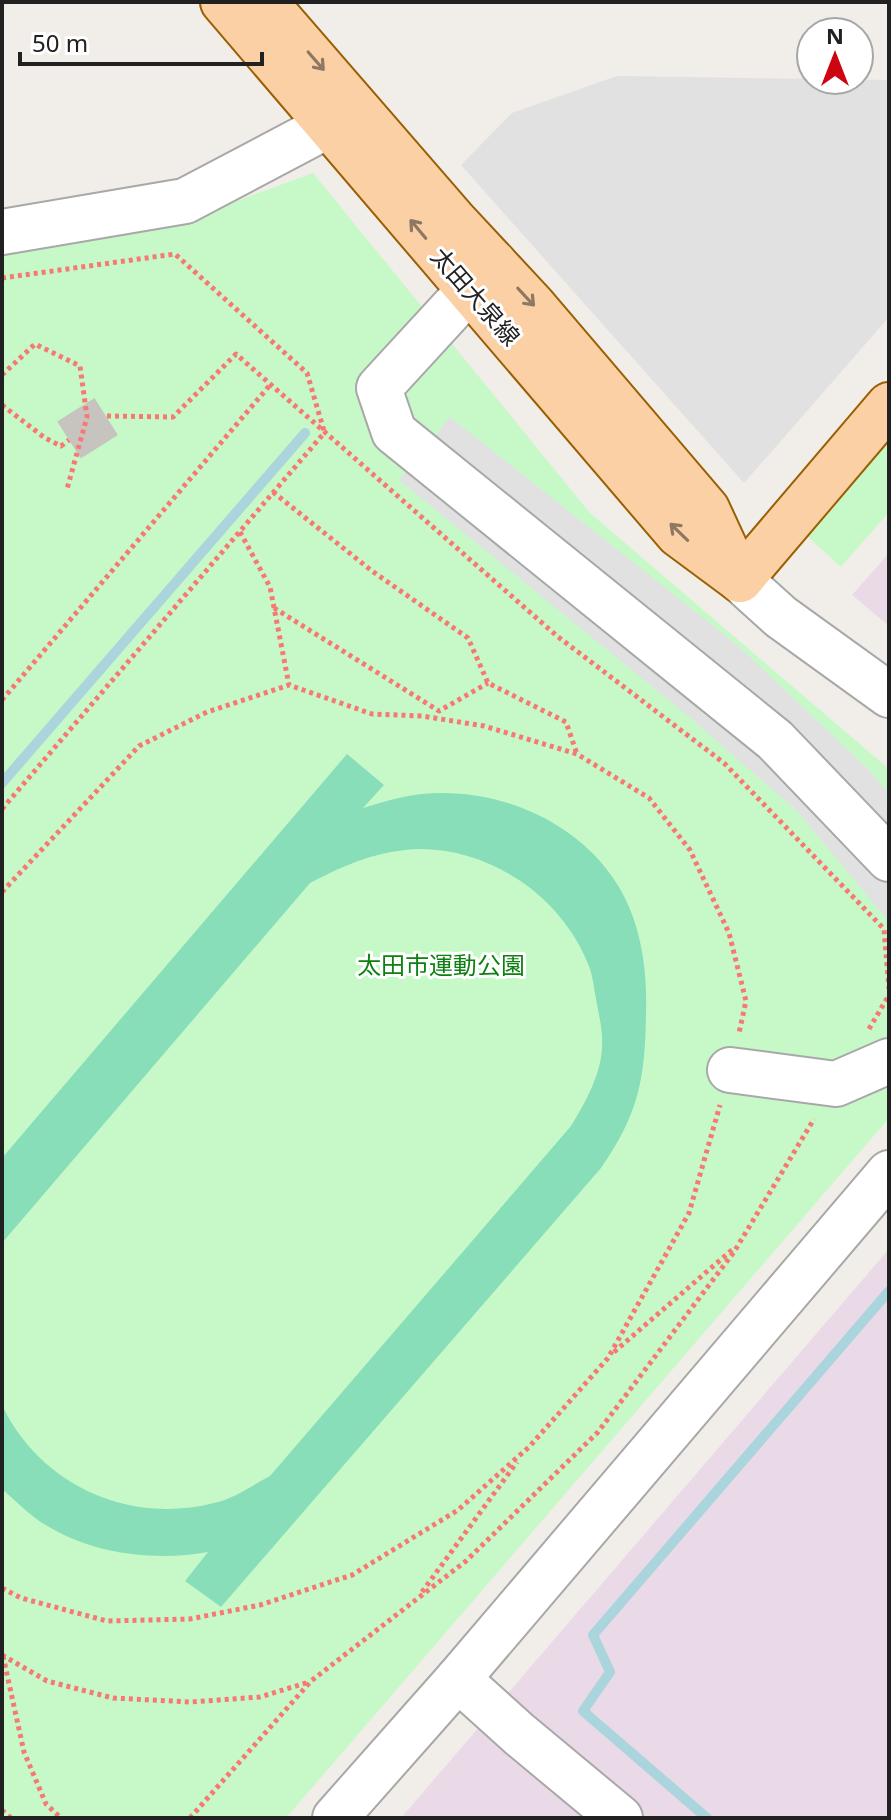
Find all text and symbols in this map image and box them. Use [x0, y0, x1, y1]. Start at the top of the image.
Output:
scale bar [20, 16, 262, 66]
north arrow [795, 16, 875, 96]
text: N [826, 20, 844, 50]
text: 50 m [32, 26, 88, 59]
one-way arrow [307, 50, 325, 71]
one-way arrow [409, 219, 427, 240]
street label: 太田大泉線 [424, 240, 528, 352]
one-way arrow [516, 287, 534, 307]
one-way arrow [670, 523, 689, 542]
park label: 太田市運動公園 [357, 948, 525, 981]

